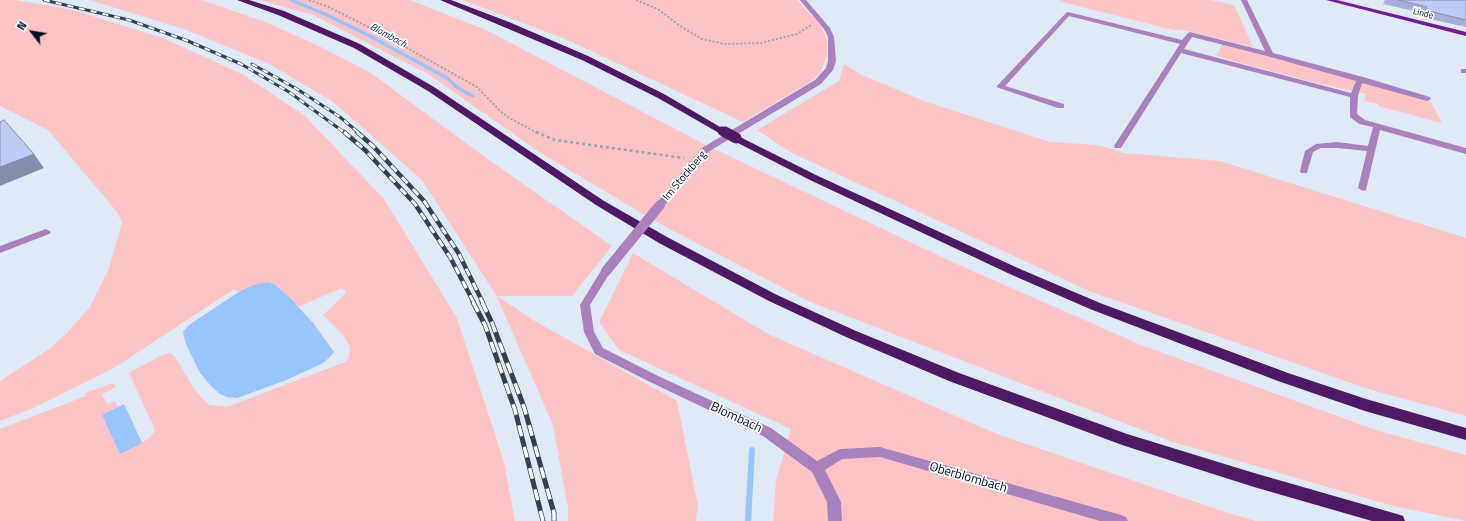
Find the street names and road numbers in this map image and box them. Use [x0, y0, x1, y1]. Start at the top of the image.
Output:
street label: Linde [1412, 6, 1434, 22]
street label: Im Stockberg [660, 149, 710, 203]
street label: Blombach [708, 399, 764, 437]
street label: Oberblombach [927, 459, 1009, 497]

